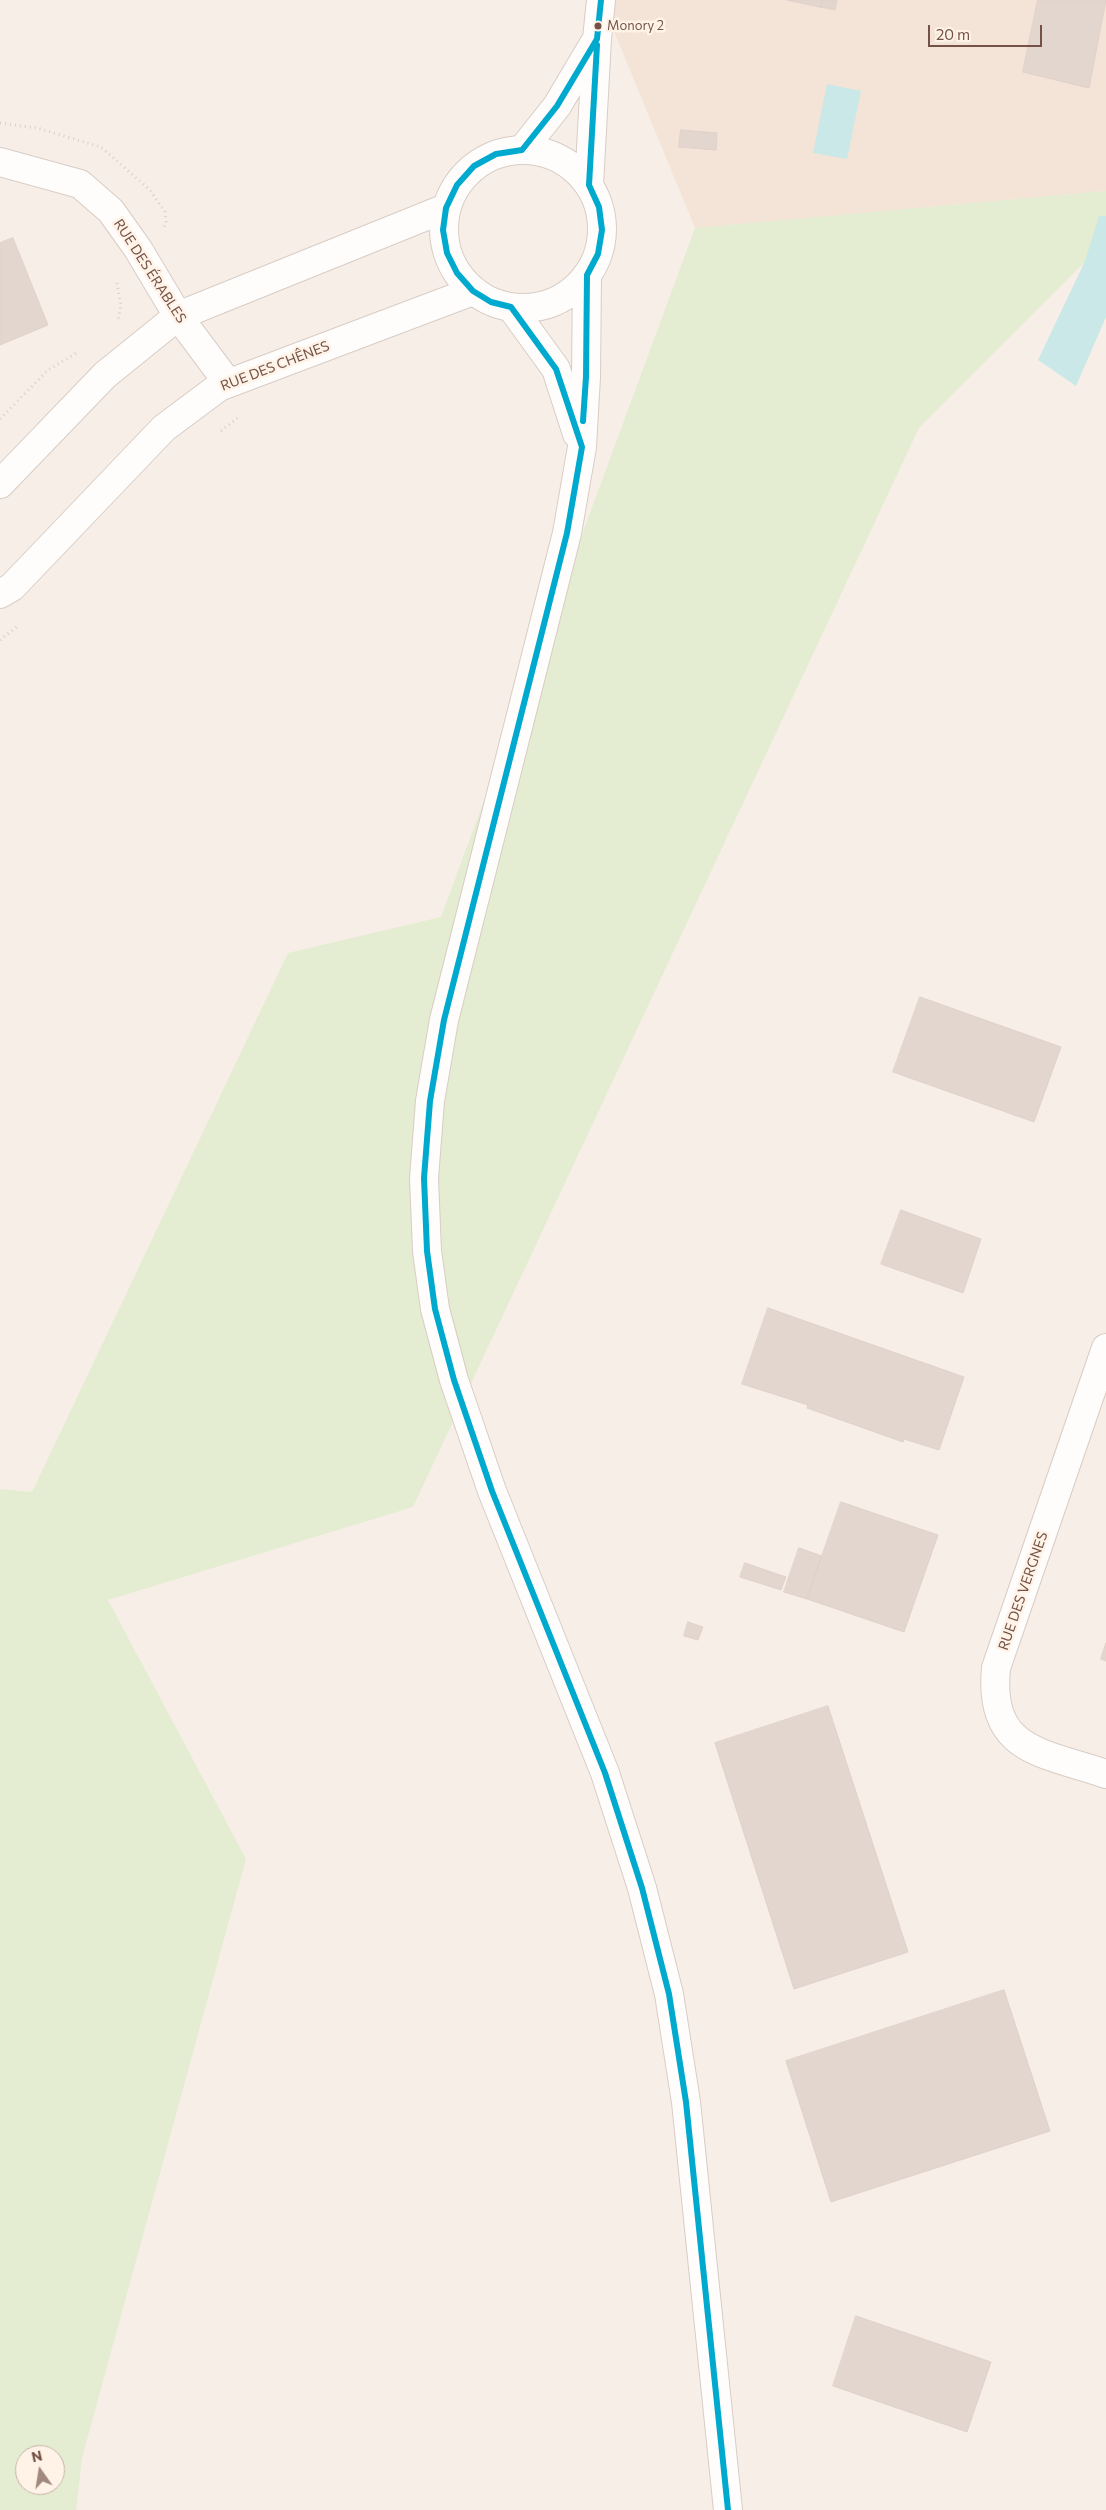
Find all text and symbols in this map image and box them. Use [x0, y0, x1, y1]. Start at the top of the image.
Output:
scale bar [931, 15, 1045, 47]
place label: Monory 2 [607, 18, 664, 34]
marker: Monory 2 [593, 21, 603, 31]
text: 20 m [936, 25, 970, 43]
street label: RUE DES ÉRABLES [110, 216, 190, 326]
street label: RUE DES CHÊNES [218, 337, 332, 395]
street label: RUE DES VERGNES [995, 1530, 1051, 1652]
north arrow [15, 2445, 65, 2495]
text: N [30, 2446, 44, 2465]

